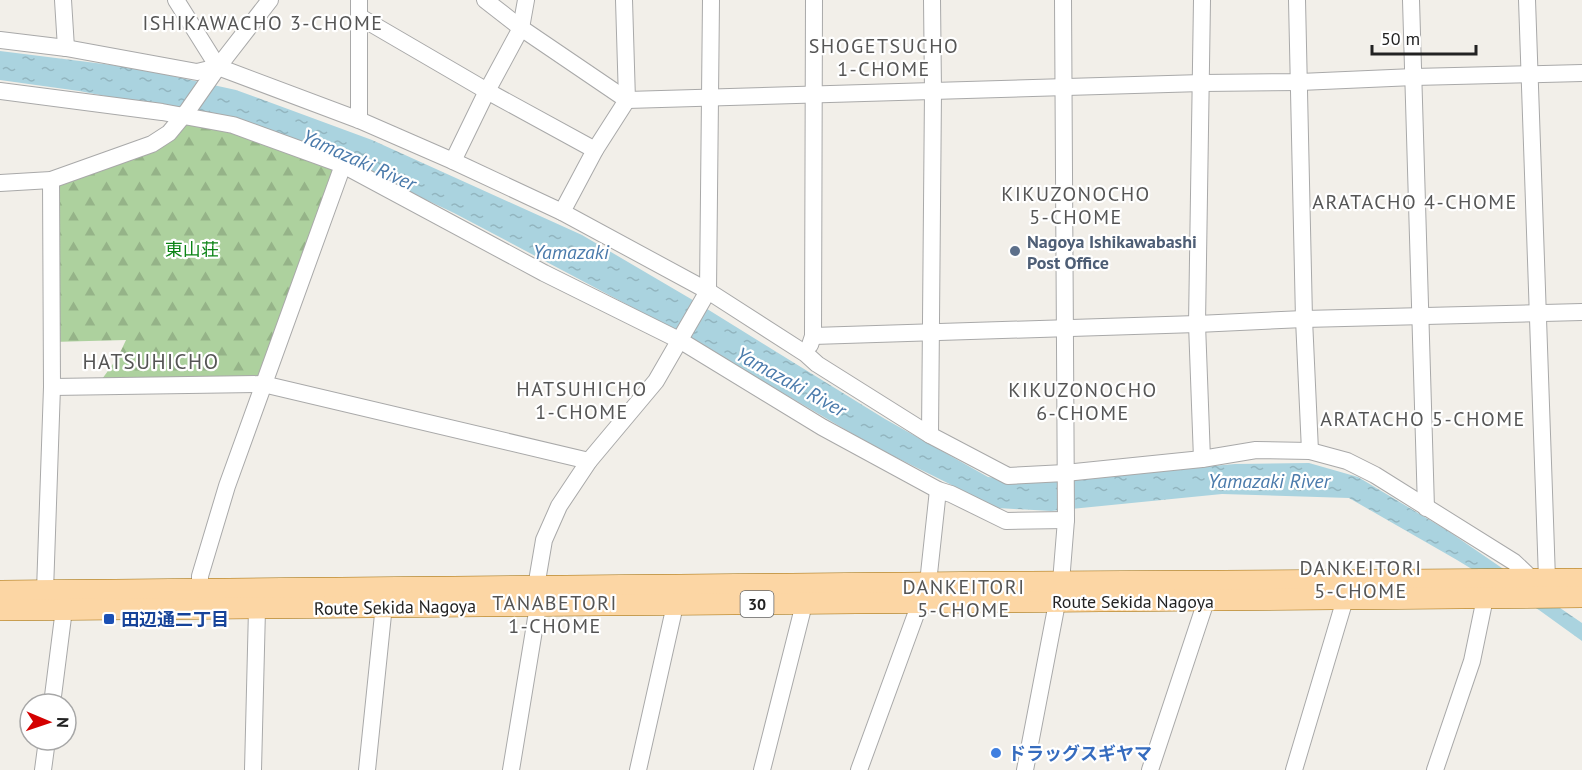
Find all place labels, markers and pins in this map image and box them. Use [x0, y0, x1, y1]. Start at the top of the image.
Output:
place label: Nagoya Ishikawabashi Post Office [1027, 230, 1197, 274]
marker: Nagoya Ishikawabashi Post Office [1008, 244, 1022, 258]
place label: 田辺通二丁目 [121, 608, 229, 631]
marker: 田辺通二丁目 [102, 612, 116, 626]
place label: ドラッグスギヤマ [1008, 742, 1152, 765]
marker: ドラッグスギヤマ [989, 746, 1003, 760]

